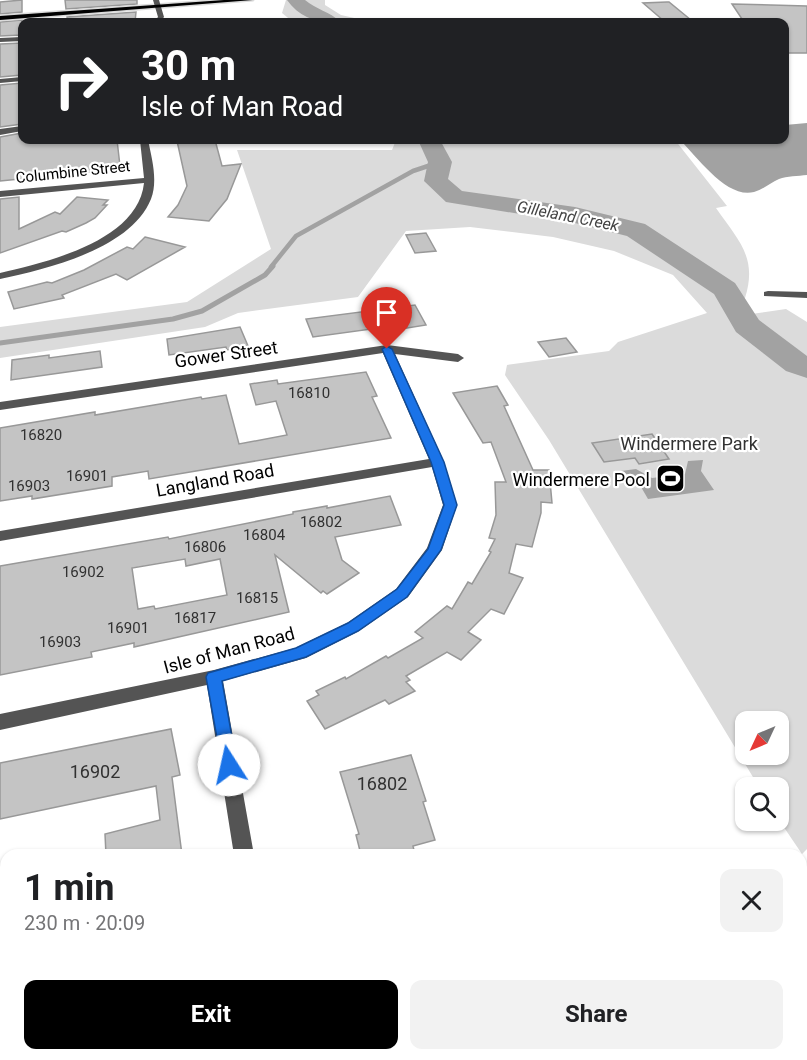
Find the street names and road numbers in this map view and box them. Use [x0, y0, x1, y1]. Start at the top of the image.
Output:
street label: Columbine Street [15, 157, 131, 187]
street label: Gower Street [173, 336, 279, 372]
street label: Langland Road [154, 459, 276, 501]
street label: Isle of Man Road [161, 622, 297, 678]

